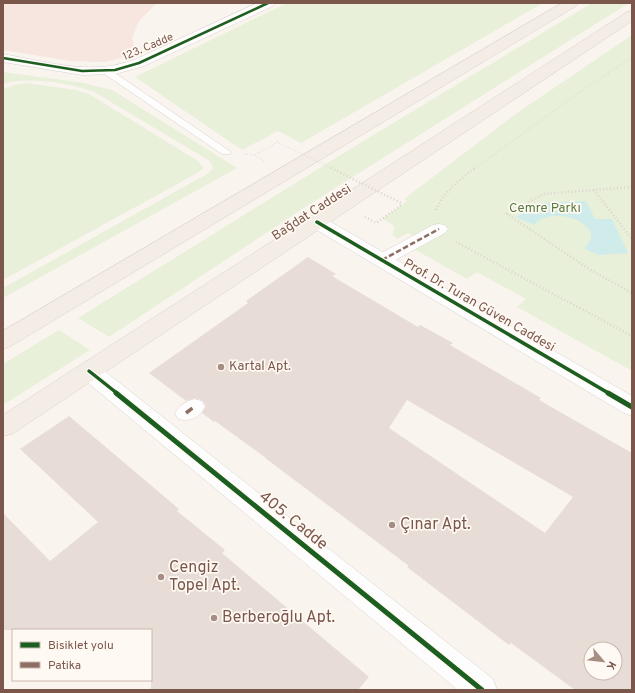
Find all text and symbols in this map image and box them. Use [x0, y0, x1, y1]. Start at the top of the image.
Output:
street label: 123. Cadde [120, 30, 176, 64]
street label: Bağdat Caddesi [269, 181, 355, 245]
park label: Cemre Parkı [509, 201, 581, 217]
street label: Prof. Dr. Turan Güven Caddesi [400, 256, 558, 356]
place label: Kartal Apt. [229, 359, 291, 375]
marker: Kartal Apt. [216, 362, 226, 372]
street label: 405. Cadde [254, 487, 332, 555]
place label: Çınar Apt. [400, 515, 471, 535]
marker: Çınar Apt. [387, 520, 397, 530]
place label: Cengiz Topel Apt. [169, 558, 240, 596]
marker: Cengiz Topel Apt. [156, 572, 166, 582]
place label: Berberoğlu Apt. [222, 608, 335, 628]
marker: Berberoğlu Apt. [209, 613, 219, 623]
legend [12, 629, 152, 681]
text: Bisiklet yolu [48, 638, 114, 654]
north arrow [583, 641, 623, 681]
text: Patika [48, 658, 81, 674]
text: K [603, 658, 619, 672]

